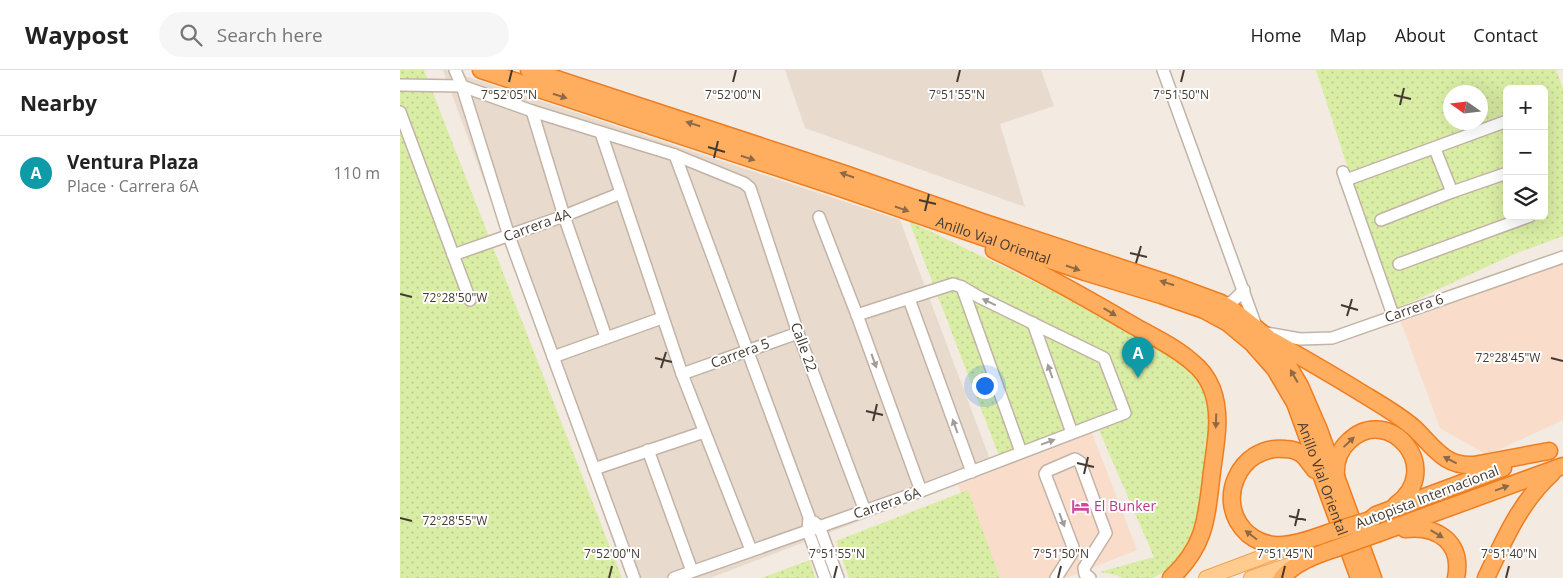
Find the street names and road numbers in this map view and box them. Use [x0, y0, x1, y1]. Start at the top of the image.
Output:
street label: Carrera 4A [501, 204, 573, 245]
street label: Anillo Vial Oriental [934, 212, 1053, 269]
street label: Carrera 6 [1382, 289, 1446, 326]
street label: Calle 22 [787, 320, 822, 374]
street label: Carrera 5 [708, 333, 772, 372]
street label: Anillo Vial Oriental [1294, 419, 1353, 538]
street label: Autopista Internacional [1352, 460, 1501, 533]
street label: Carrera 6A [851, 482, 923, 523]

